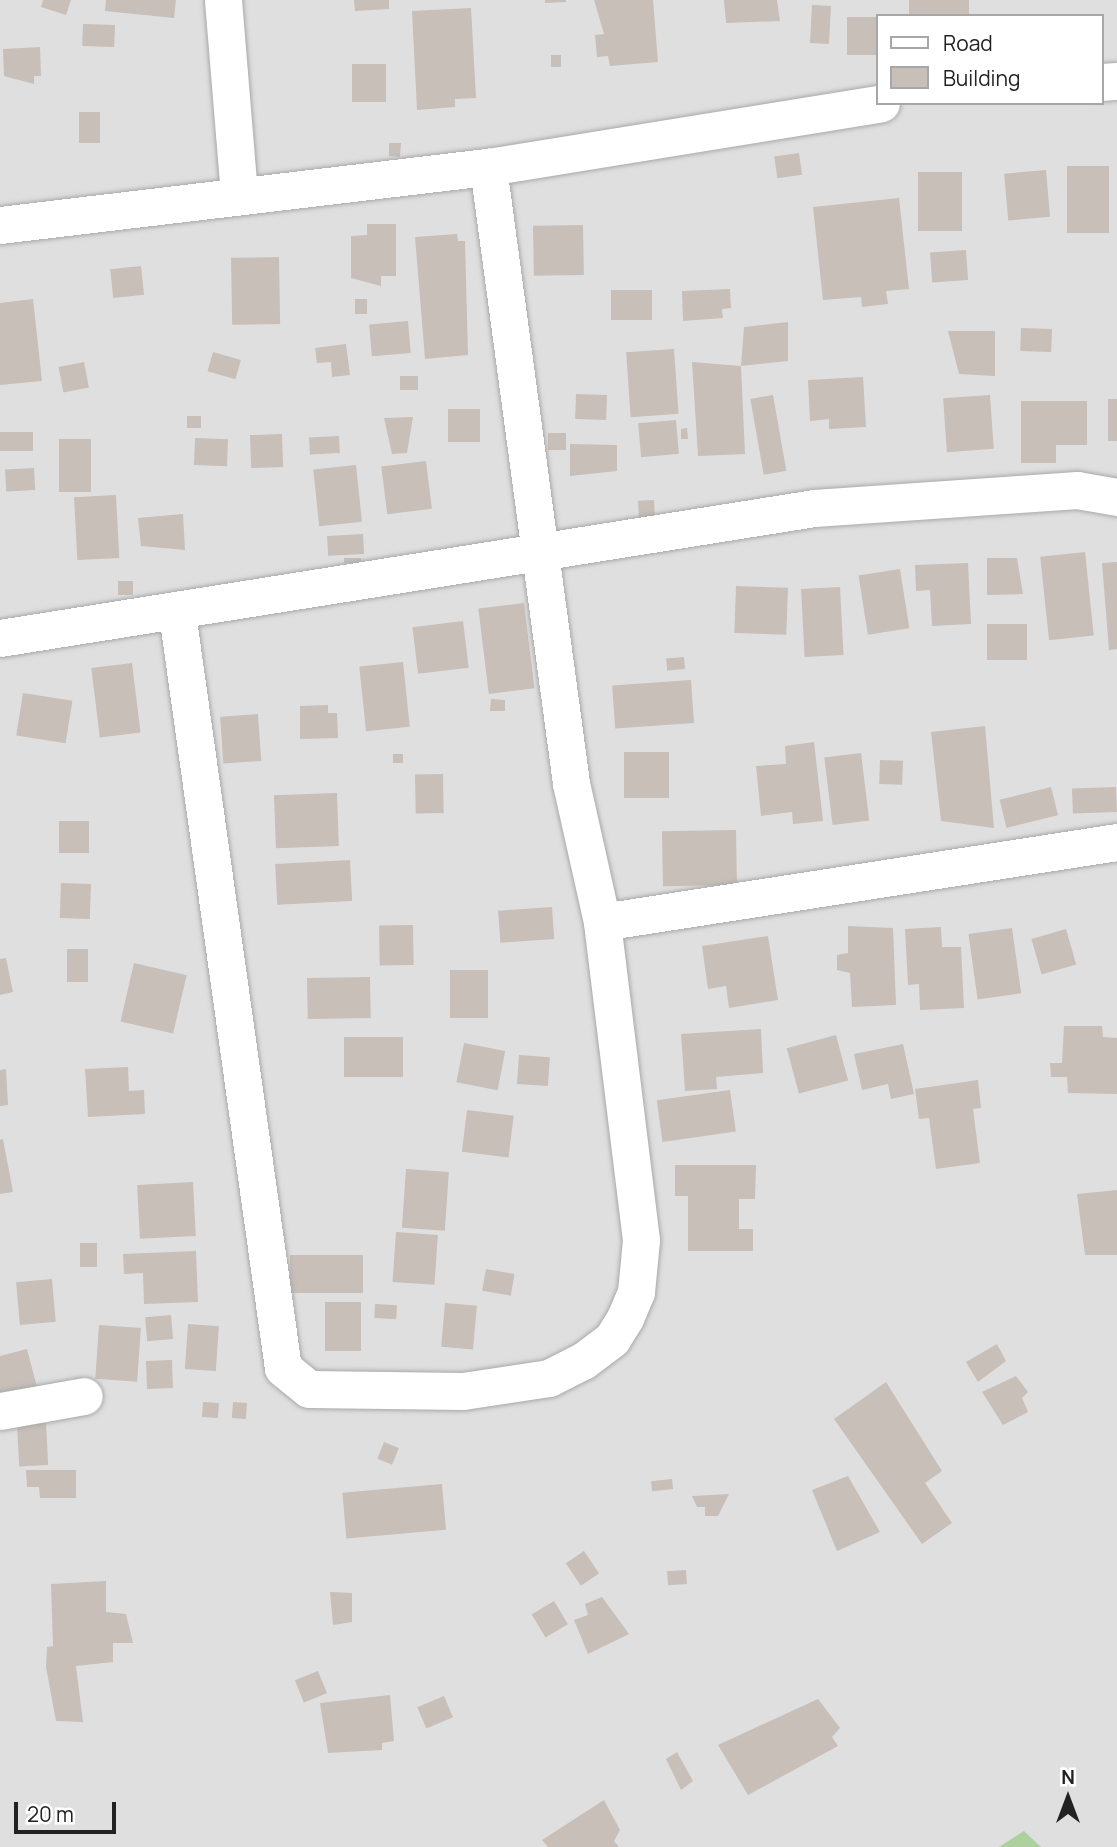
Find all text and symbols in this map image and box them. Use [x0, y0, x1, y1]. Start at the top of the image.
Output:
legend [876, 14, 1103, 105]
text: Road [943, 29, 993, 57]
text: Building [943, 64, 1020, 92]
north arrow [1033, 1763, 1103, 1833]
text: N [1061, 1764, 1075, 1790]
scale bar [18, 1787, 119, 1831]
text: 20 m [27, 1800, 74, 1828]

